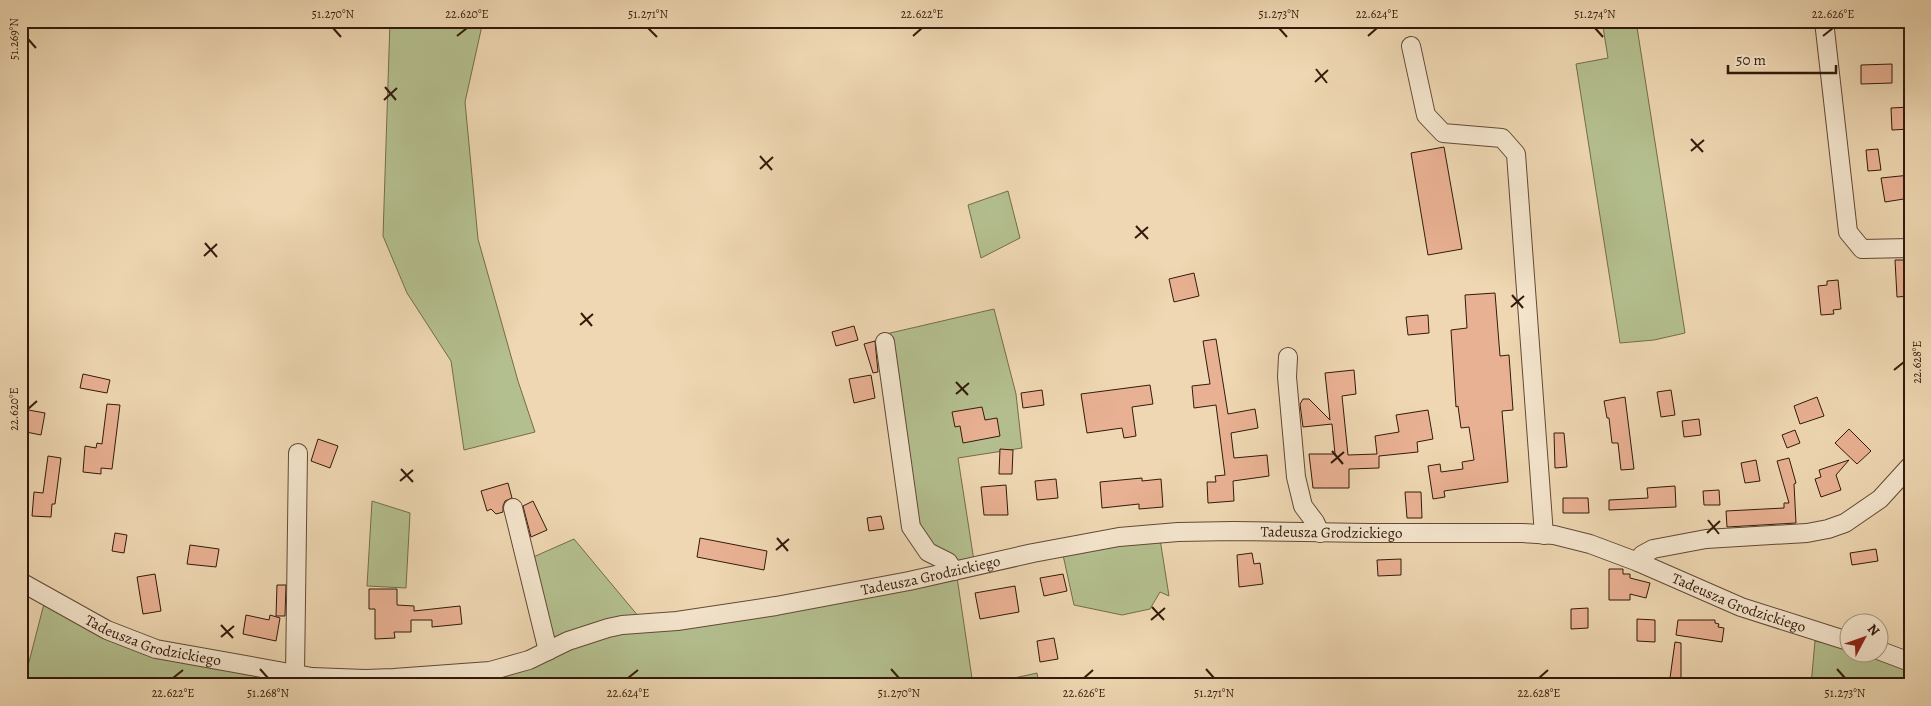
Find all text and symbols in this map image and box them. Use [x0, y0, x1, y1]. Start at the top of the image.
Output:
text: 51.270°N [312, 6, 355, 22]
text: 22.620°E [445, 6, 489, 22]
text: 51.271°N [628, 6, 668, 22]
text: 22.622°E [901, 6, 943, 22]
text: 51.273°N [1259, 6, 1300, 22]
text: 22.624°E [1356, 6, 1398, 22]
text: 51.274°N [1574, 6, 1616, 22]
text: 22.626°E [1812, 6, 1854, 22]
text: 51.269°N [6, 18, 22, 60]
scale bar [1728, 42, 1836, 74]
text: 50 m [1736, 50, 1766, 70]
text: 22.628°E [1909, 341, 1925, 383]
text: 22.620°E [6, 387, 22, 431]
street label: Tadeusza Grodzickiego [1260, 521, 1402, 543]
street label: Tadeusza Grodzickiego [859, 551, 1002, 600]
street label: Tadeusza Grodzickiego [1669, 568, 1808, 637]
street label: Tadeusza Grodzickiego [82, 610, 223, 670]
north arrow [1838, 614, 1888, 664]
text: N [1863, 620, 1884, 640]
text: 22.622°E [152, 685, 194, 701]
text: 51.268°N [247, 685, 289, 701]
text: 22.624°E [607, 685, 649, 701]
text: 51.270°N [878, 685, 921, 701]
text: 22.626°E [1063, 685, 1105, 701]
text: 51.271°N [1194, 685, 1234, 701]
text: 22.628°E [1518, 685, 1560, 701]
text: 51.273°N [1825, 685, 1866, 701]

